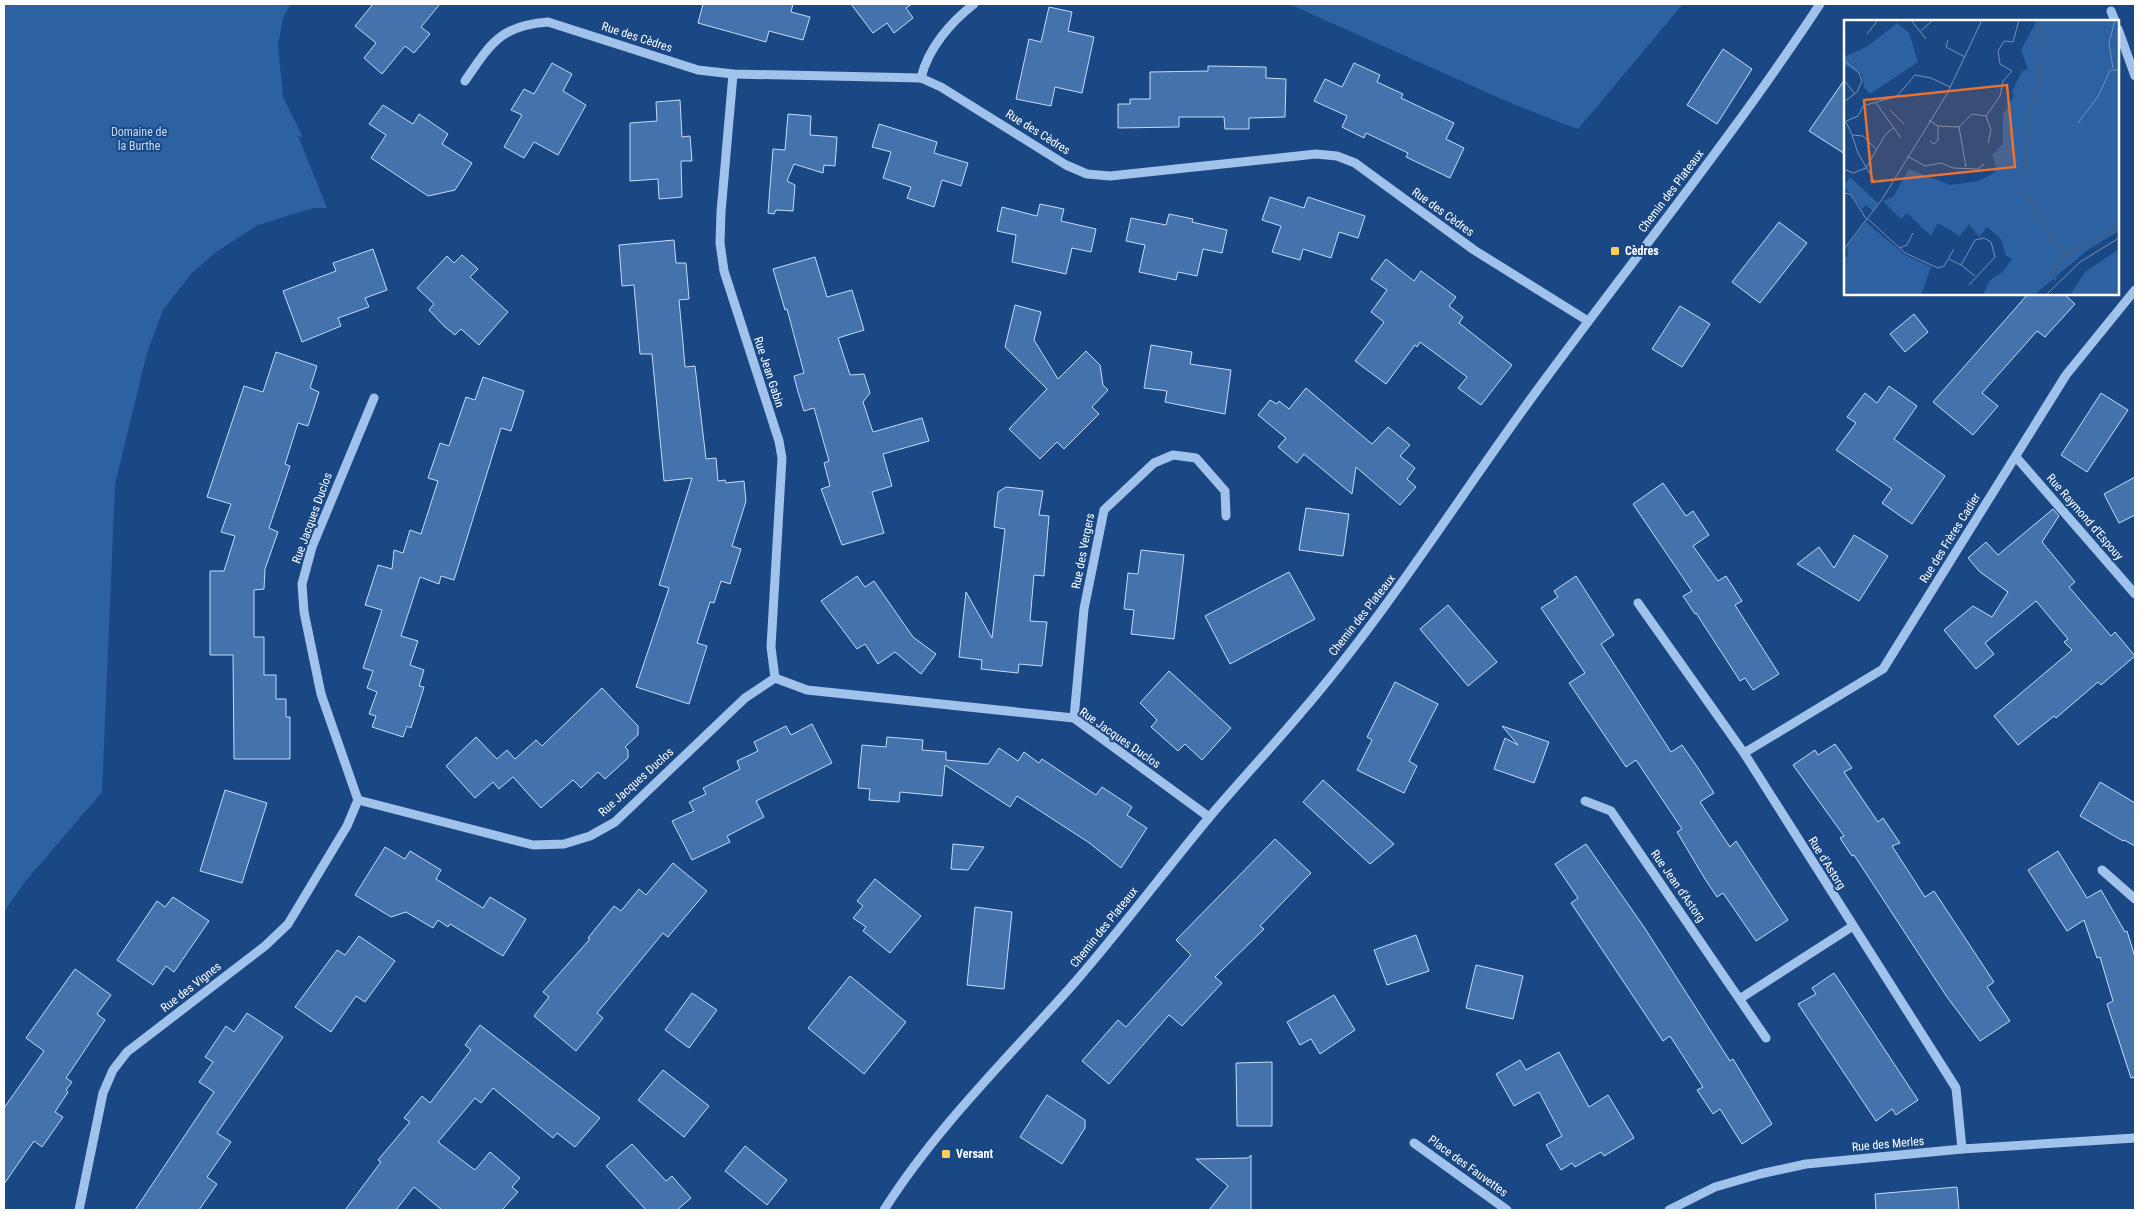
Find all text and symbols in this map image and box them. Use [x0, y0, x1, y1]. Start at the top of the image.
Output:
street label: Rue des Cèdres [600, 19, 674, 55]
inset map [1844, 20, 2119, 295]
street label: Rue des Cèdres [1003, 107, 1073, 157]
park label: Domaine de la Burthe [111, 125, 167, 153]
street label: Chemin des Plateaux [1635, 147, 1707, 235]
street label: Rue des Cèdres [1409, 185, 1477, 239]
place label: Cèdres [1625, 244, 1659, 258]
marker: Cèdres [1609, 245, 1621, 257]
street label: Rue Jean Gabin [751, 335, 787, 409]
street label: Rue Jacques Duclos [289, 471, 335, 565]
street label: Rue Raymond d'Espouy [2044, 471, 2126, 563]
street label: Rue des Frères Cadier [1917, 490, 1983, 585]
street label: Rue des Vergers [1069, 512, 1097, 590]
street label: Chemin des Plateaux [1326, 571, 1398, 659]
street label: Rue Jacques Duclos [1077, 705, 1163, 771]
street label: Rue Jacques Duclos [596, 745, 676, 819]
street label: Rue d'Astorg [1805, 834, 1849, 892]
street label: Rue Jean d'Astorg [1648, 847, 1708, 925]
street label: Chemin des Plateaux [1067, 884, 1141, 970]
street label: Rue des Vignes [158, 959, 224, 1015]
street label: Place des Fauvettes [1426, 1132, 1510, 1200]
street label: Rue des Merles [1851, 1134, 1925, 1154]
place label: Versant [956, 1147, 993, 1161]
marker: Versant [940, 1148, 952, 1160]

